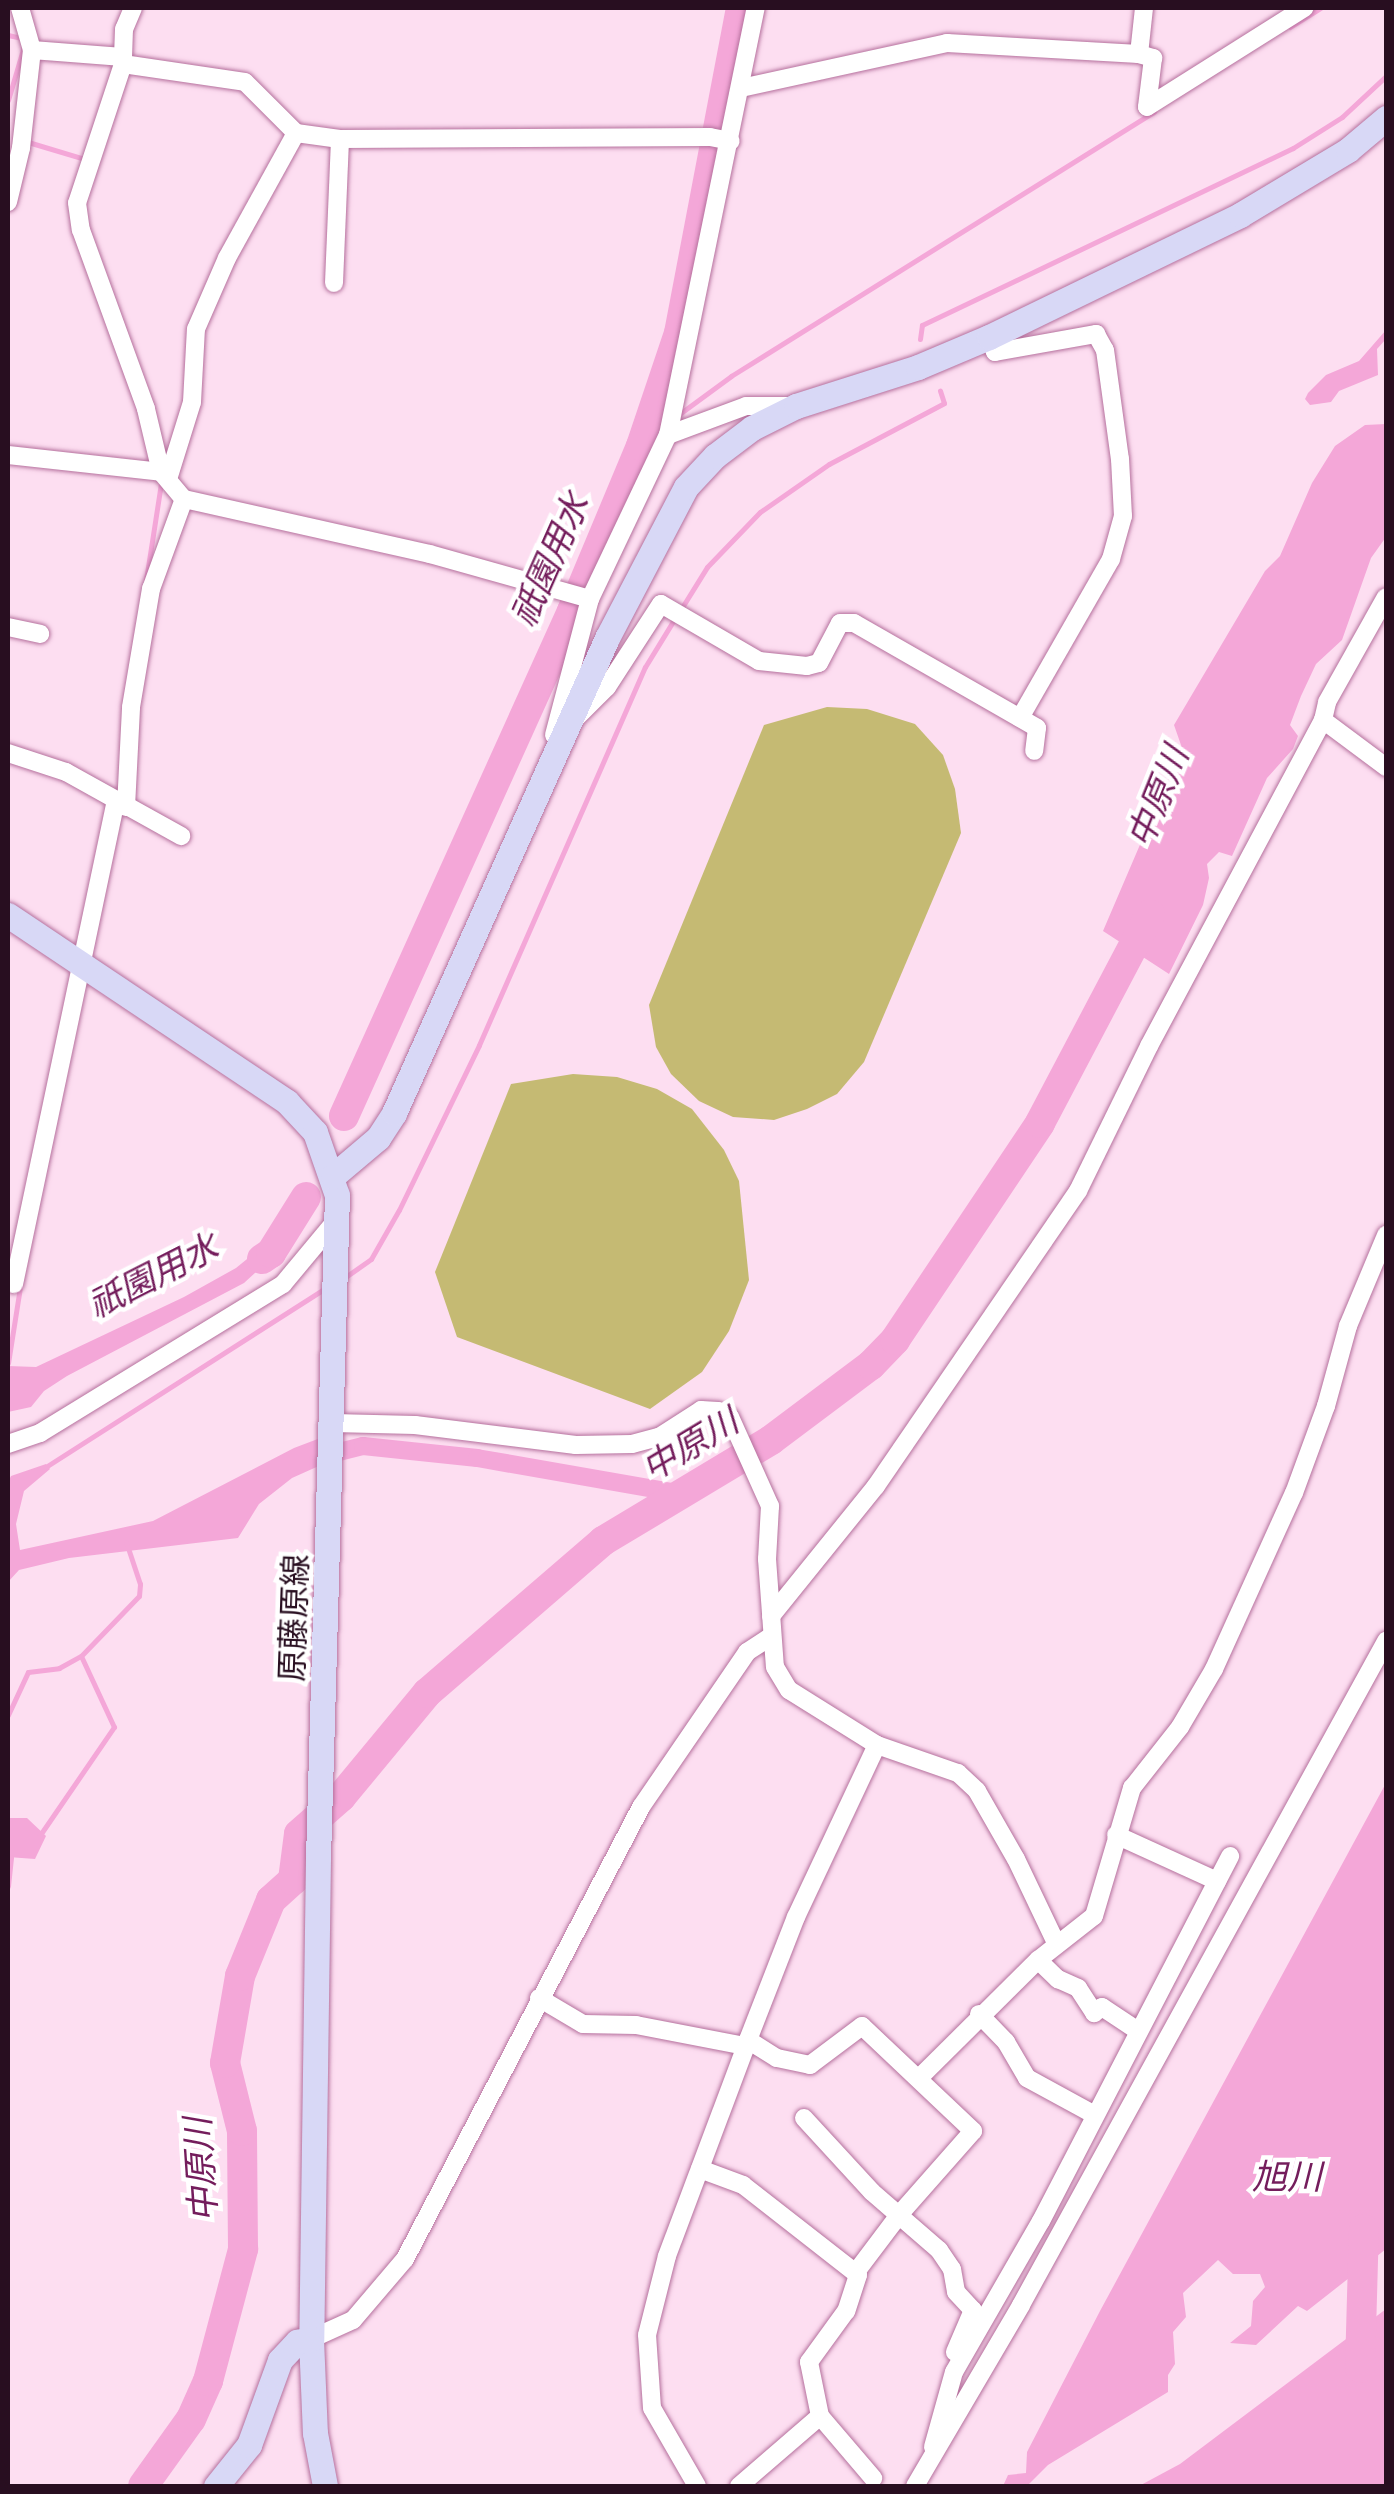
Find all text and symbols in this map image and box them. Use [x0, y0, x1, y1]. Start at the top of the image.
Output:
water label: 祇園用水 [502, 488, 598, 632]
water label: 中原川 [1119, 740, 1197, 854]
water label: 祇園用水 [81, 1226, 225, 1326]
water label: 中原川 [634, 1400, 746, 1490]
street label: 原藤原線 [273, 1553, 315, 1683]
water label: 中原川 [176, 2116, 226, 2224]
water label: 旭川 [1252, 2156, 1322, 2198]

